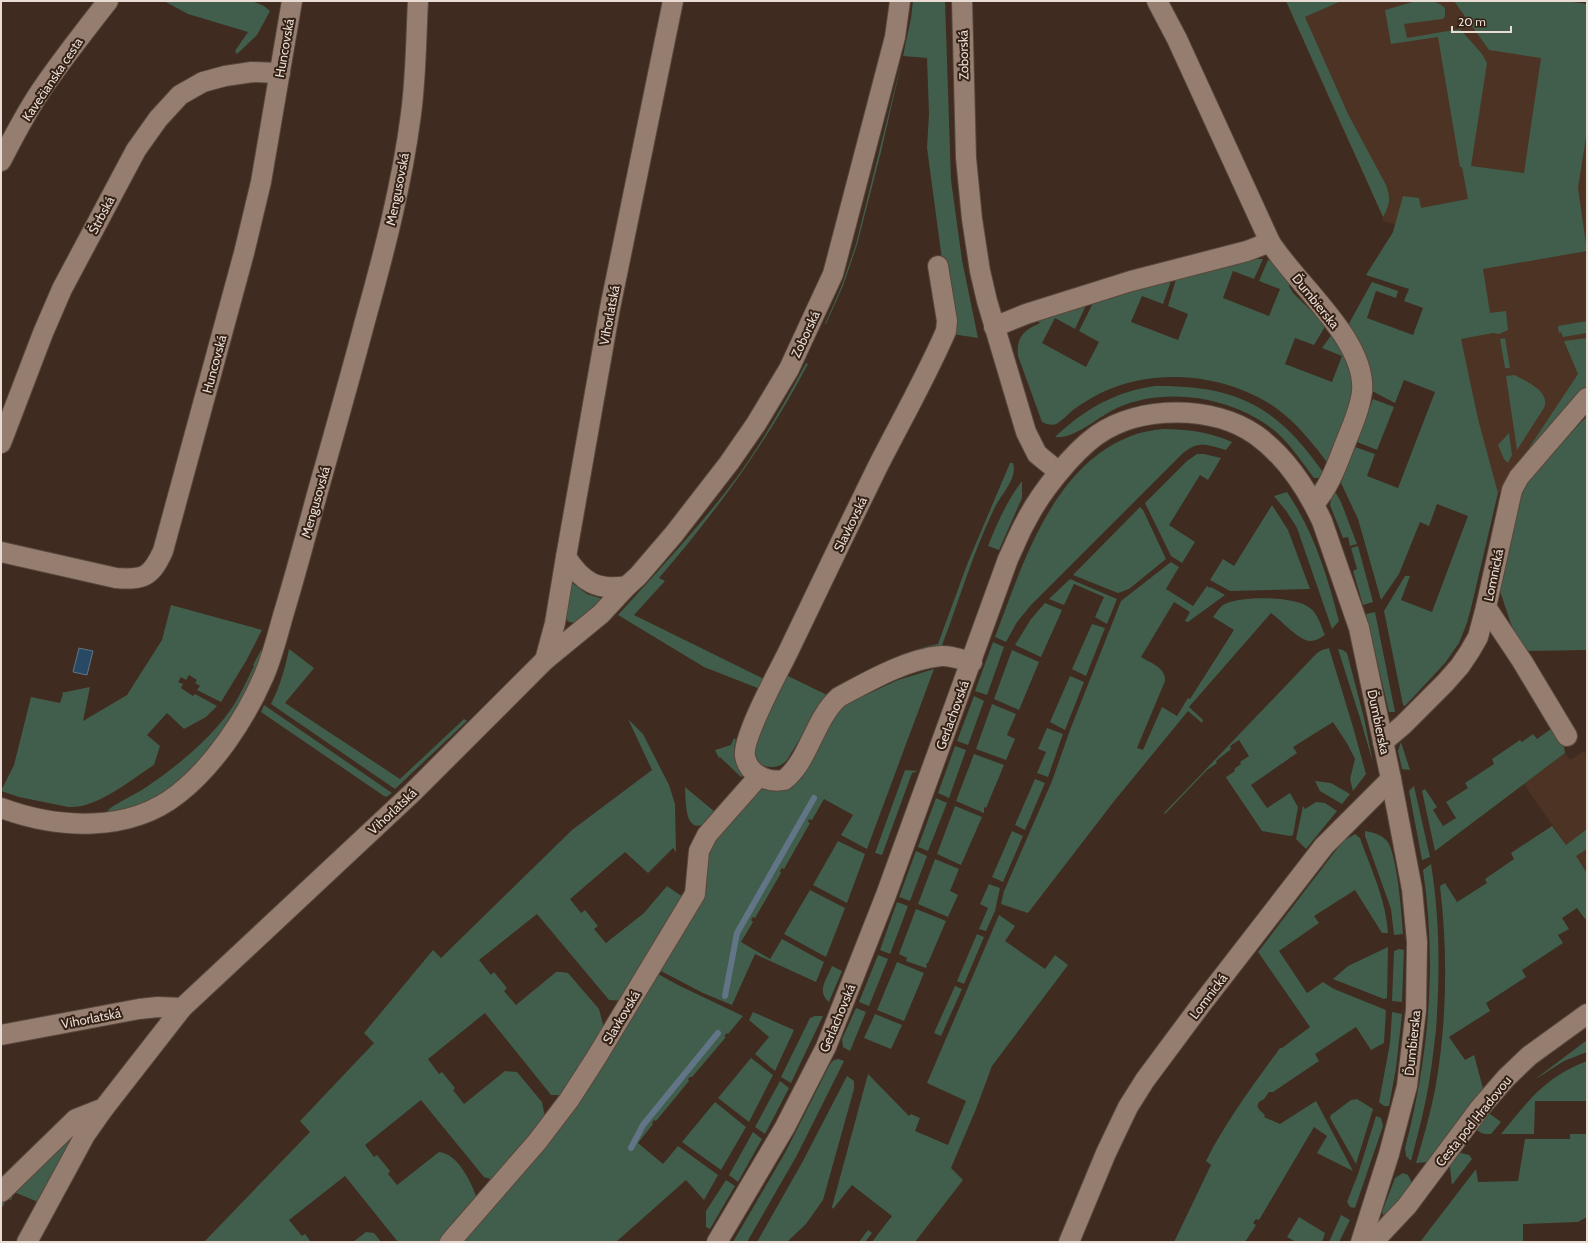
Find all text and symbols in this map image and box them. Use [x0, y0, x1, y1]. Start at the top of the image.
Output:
scale bar [1452, 8, 1511, 34]
text: 20 m [1458, 14, 1486, 29]
street label: Huncovská [271, 16, 297, 79]
street label: Zoborská [955, 29, 971, 80]
street label: Kavečianska cesta [18, 34, 86, 124]
street label: Mengusovská [382, 151, 412, 227]
street label: Štrbská [84, 192, 118, 237]
street label: Ďumbierska [1289, 270, 1344, 332]
street label: Vihorlatská [595, 283, 623, 346]
street label: Zoborská [787, 307, 823, 360]
street label: Huncovská [199, 332, 230, 395]
street label: Mengusovská [297, 464, 333, 540]
street label: Slavkovská [830, 493, 871, 554]
street label: Lomnická [1480, 547, 1506, 603]
street label: Gerlachovská [932, 678, 972, 752]
street label: Ďumbierska [1364, 688, 1395, 757]
street label: Vihorlatská [364, 784, 420, 837]
street label: Lomnická [1186, 969, 1231, 1022]
street label: Gerlachovská [815, 981, 859, 1054]
street label: Slavkovská [599, 987, 644, 1047]
street label: Vihorlatská [60, 1004, 123, 1032]
street label: Ďumbierska [1400, 1009, 1423, 1077]
street label: Cesta pod Hradovou [1432, 1072, 1514, 1169]

